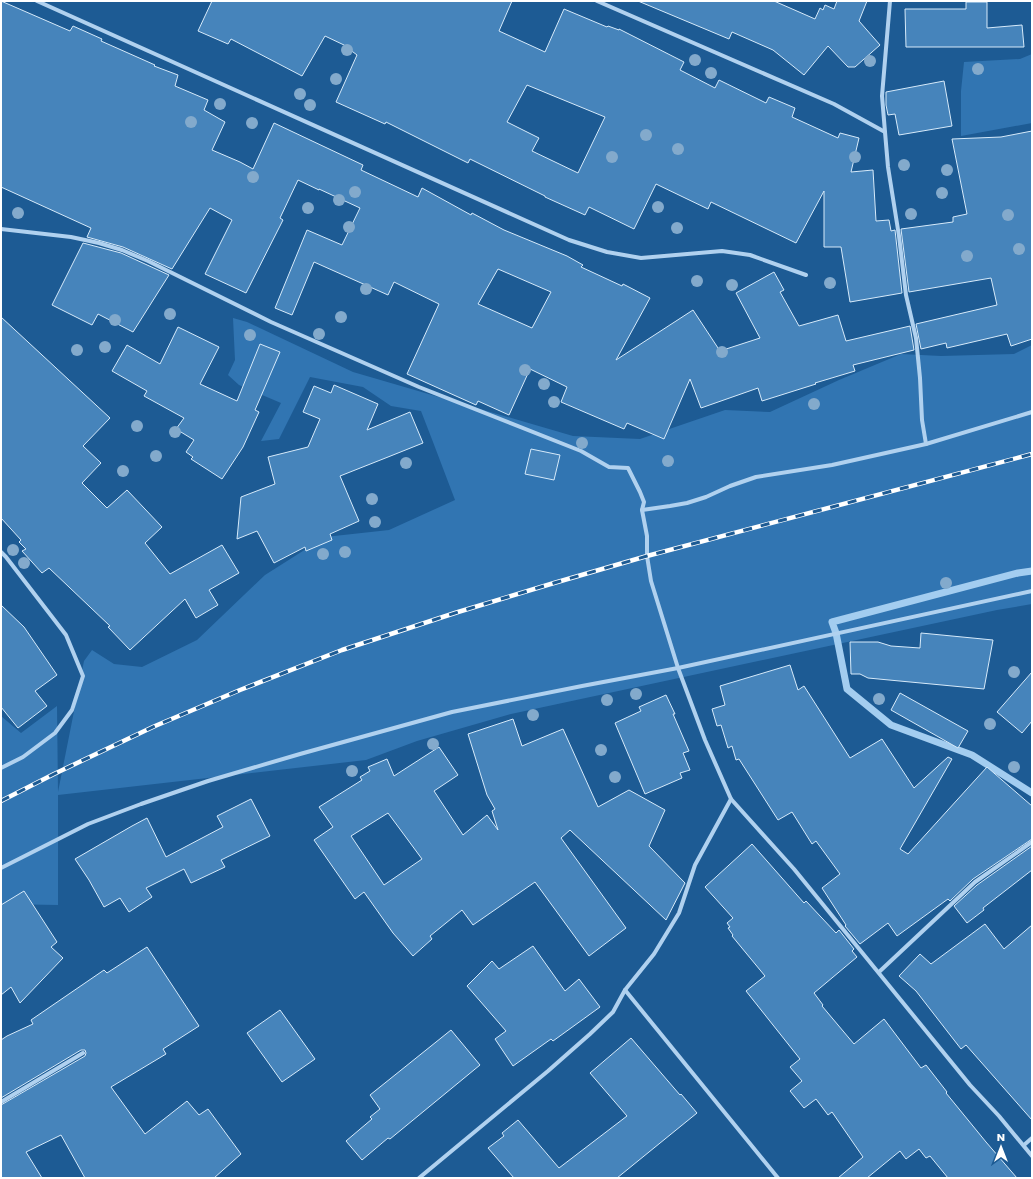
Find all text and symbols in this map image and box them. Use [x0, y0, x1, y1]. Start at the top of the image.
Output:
north arrow [981, 1127, 1021, 1167]
text: N [997, 1129, 1005, 1145]

